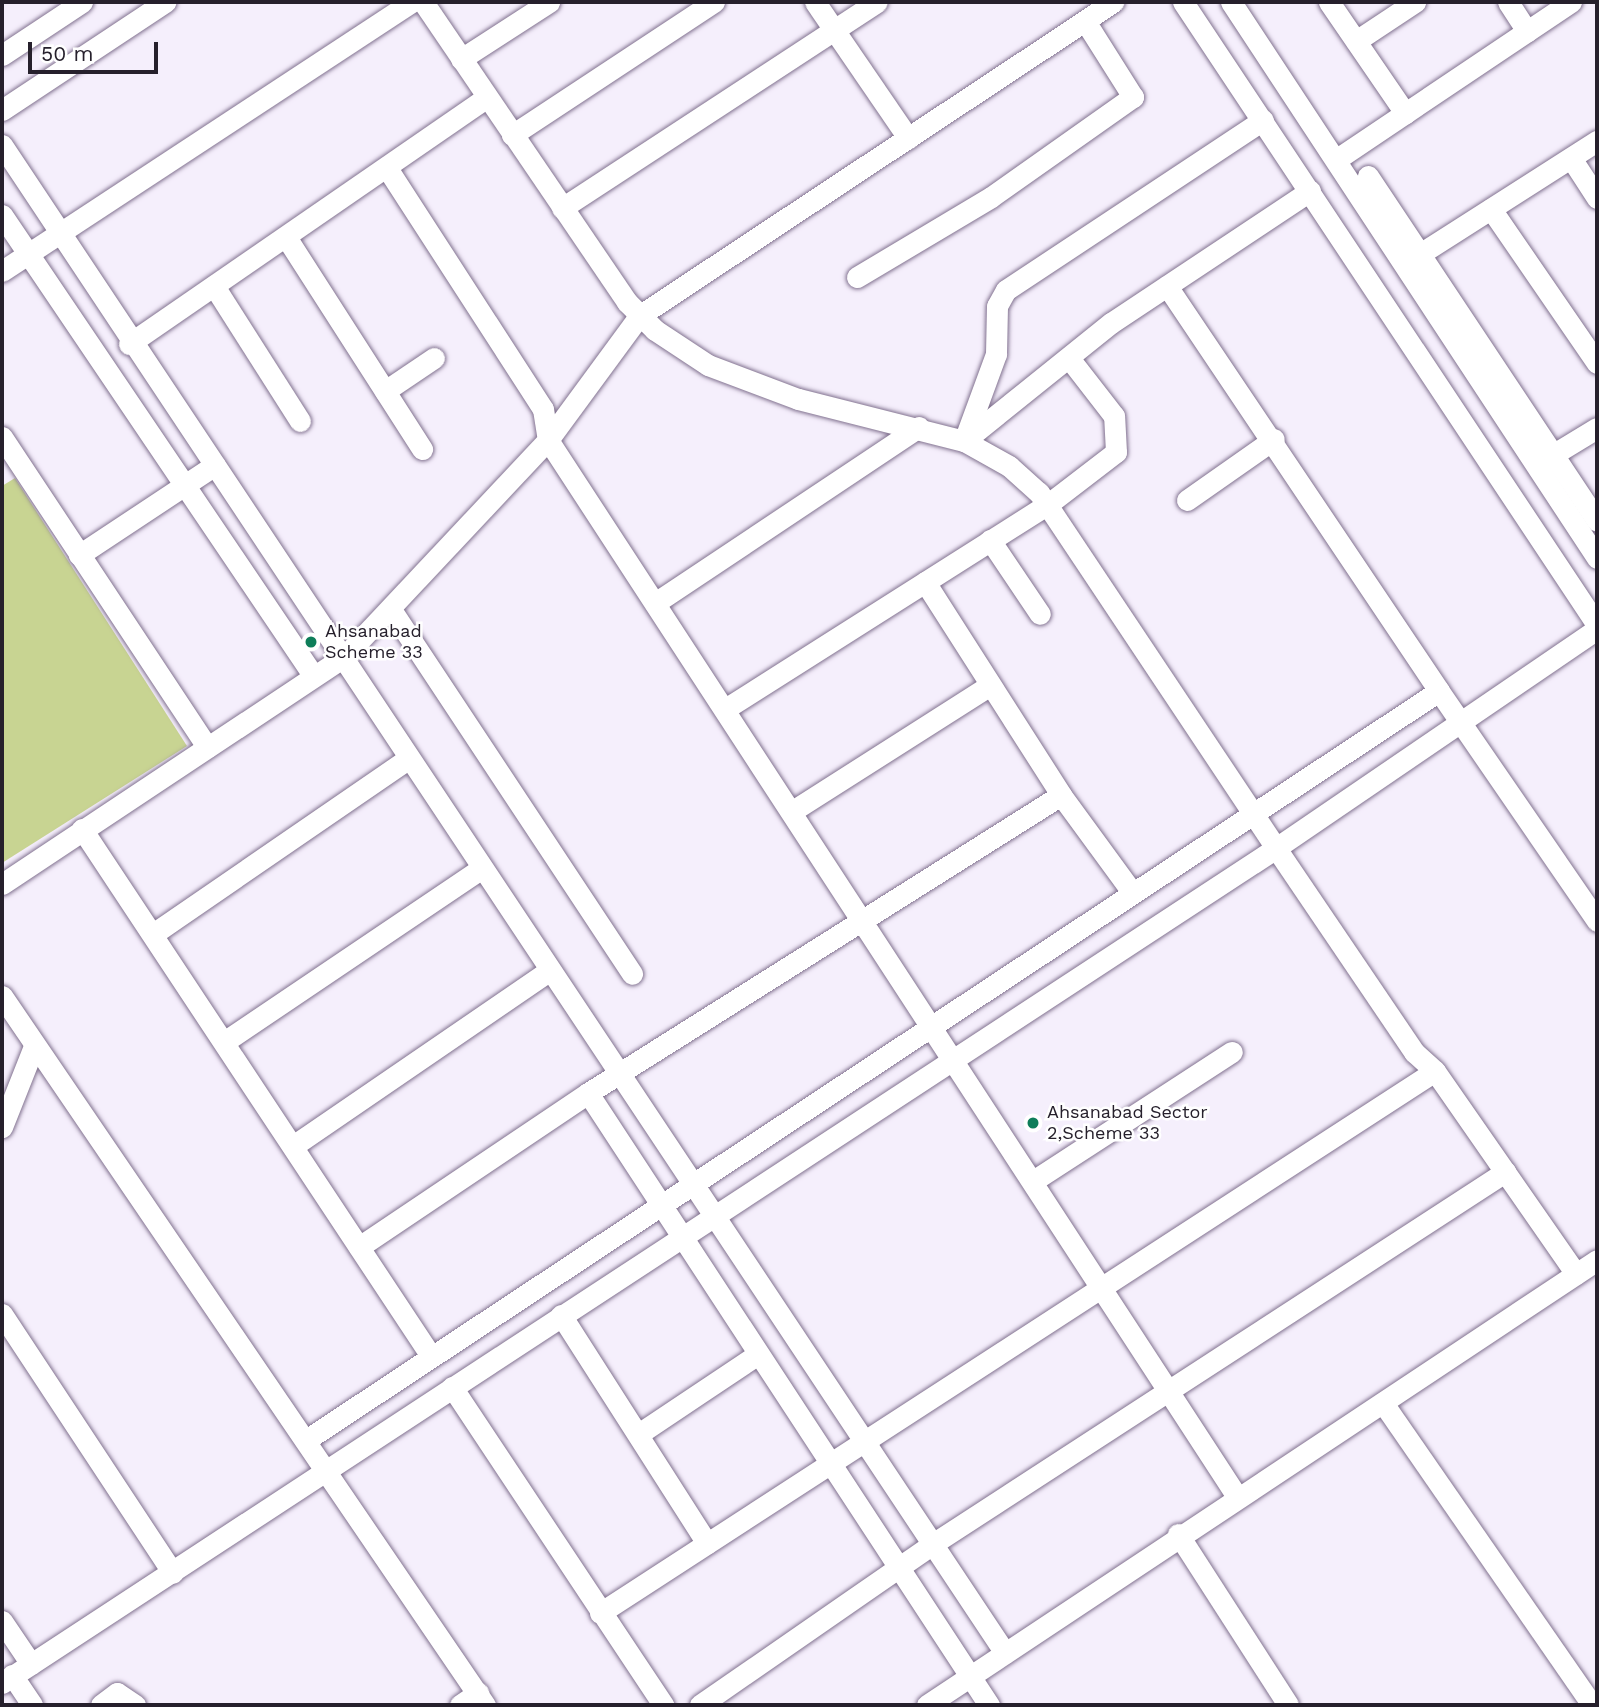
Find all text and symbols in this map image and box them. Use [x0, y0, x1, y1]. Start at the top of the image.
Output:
scale bar [32, 28, 161, 72]
text: 50 m [41, 41, 93, 66]
place label: Ahsanabad Scheme 33 [325, 621, 423, 664]
marker: Ahsanabad Scheme 33 [303, 634, 319, 650]
place label: Ahsanabad Sector 2,Scheme 33 [1047, 1102, 1208, 1144]
marker: Ahsanabad Sector 2,Scheme 33 [1025, 1115, 1041, 1131]

